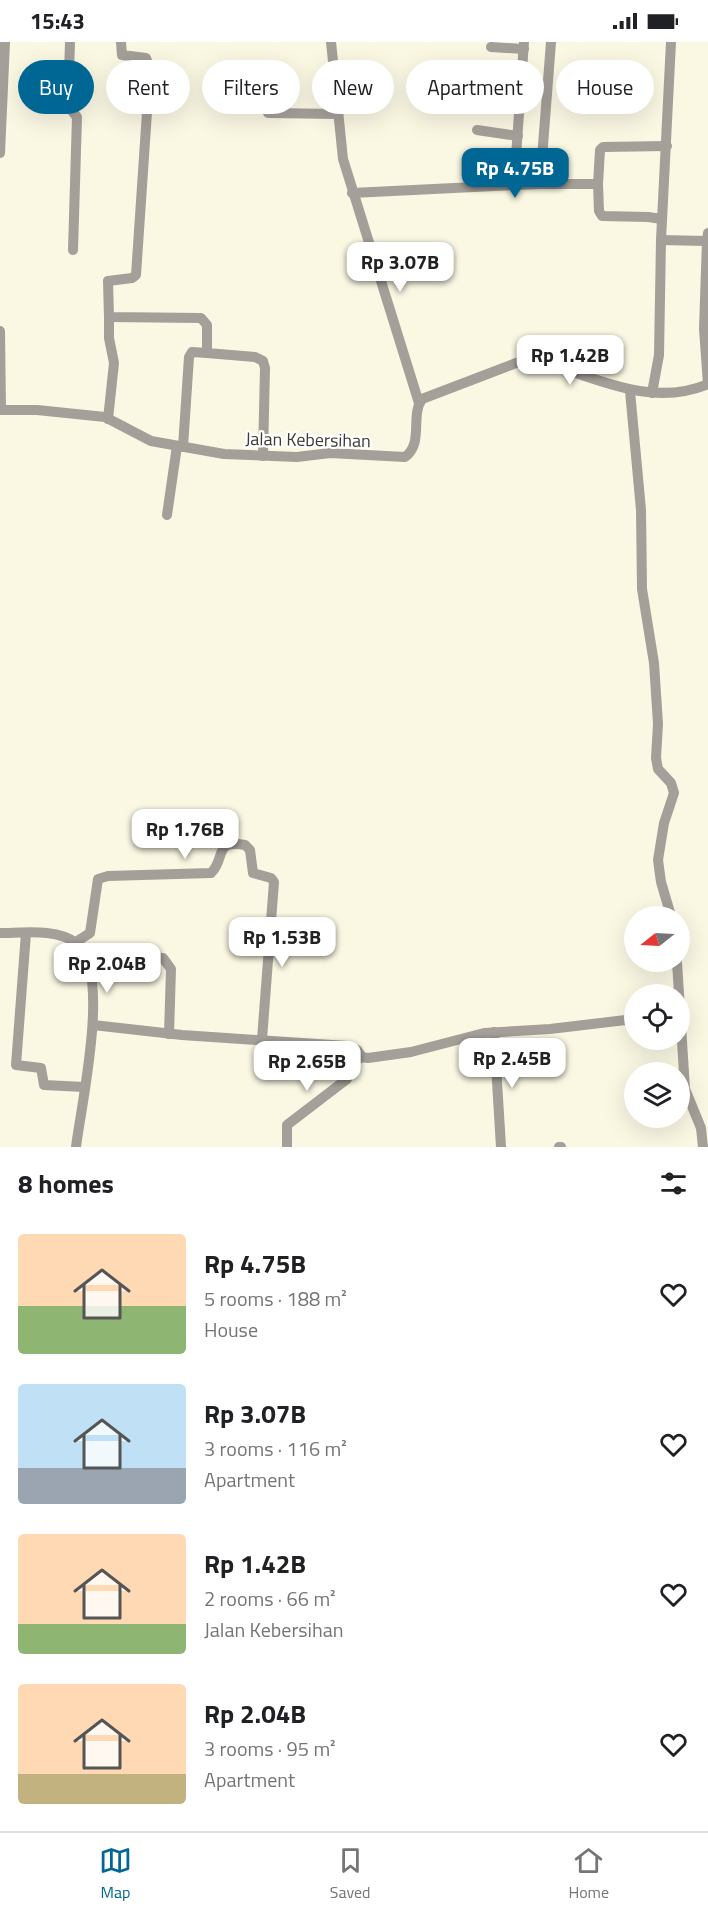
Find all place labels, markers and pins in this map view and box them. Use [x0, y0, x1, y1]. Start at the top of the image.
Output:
pin: Rp 4.75B [453, 148, 577, 199]
pin: Rp 3.07B [338, 242, 462, 293]
pin: Rp 1.42B [508, 335, 632, 386]
pin: Rp 1.76B [123, 809, 247, 860]
pin: Rp 1.53B [220, 917, 344, 968]
pin: Rp 2.04B [45, 943, 169, 994]
pin: Rp 2.45B [450, 1038, 574, 1089]
pin: Rp 2.65B [245, 1041, 369, 1092]

